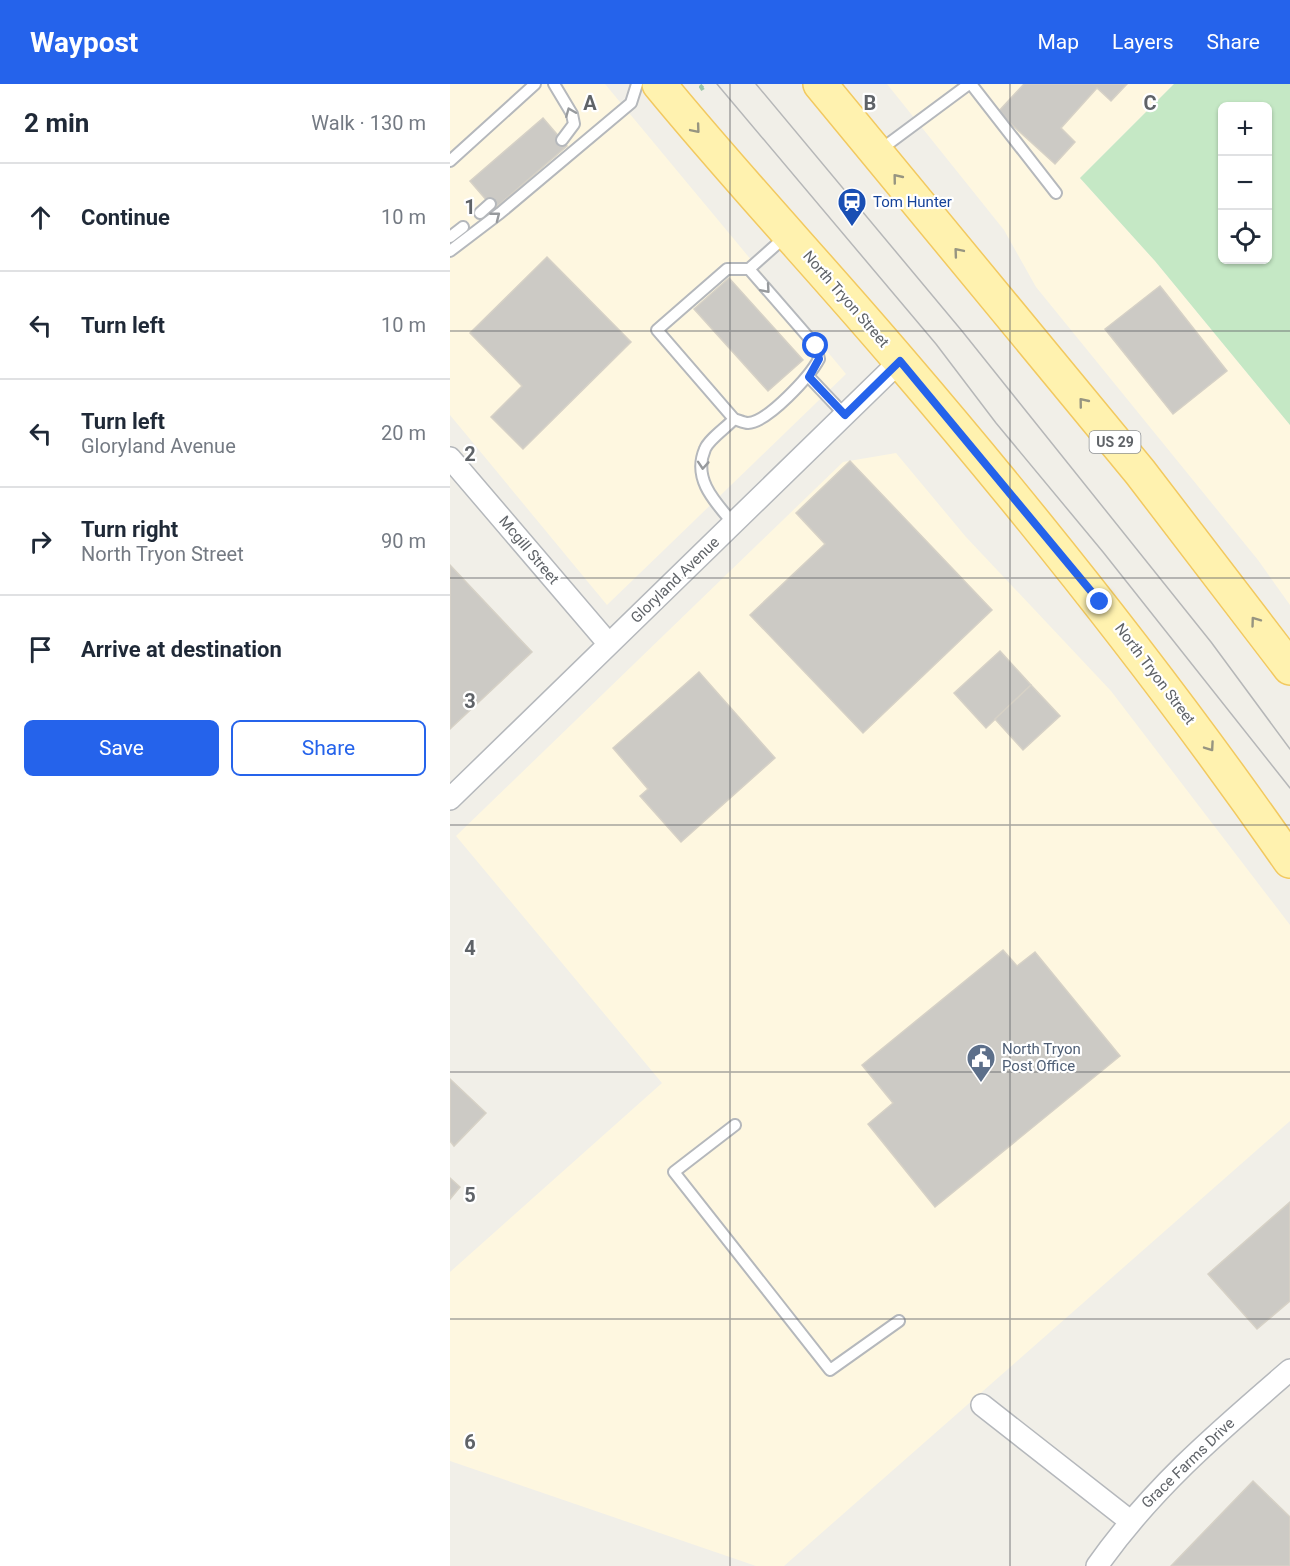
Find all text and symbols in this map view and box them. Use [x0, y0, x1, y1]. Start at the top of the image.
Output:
text: Waypost [30, 26, 138, 59]
text: Map [1037, 30, 1079, 54]
text: Layers [1112, 30, 1173, 54]
text: Share [1206, 30, 1260, 54]
text: A [583, 91, 597, 115]
text: B [864, 91, 876, 115]
text: C [1143, 91, 1157, 115]
map controls [1218, 102, 1272, 264]
button: + [1218, 102, 1272, 156]
text: 2 min [24, 108, 89, 138]
one-way arrow [565, 108, 577, 119]
text: Walk · 130 m [311, 111, 426, 135]
one-way arrow [689, 122, 700, 133]
button: − [1218, 156, 1272, 210]
one-way arrow [894, 173, 905, 184]
station icon: Tom Hunter [836, 186, 868, 228]
place label: Tom Hunter [873, 193, 952, 211]
text: 1 [464, 195, 476, 219]
icon: ahead [24, 201, 57, 234]
text: Continue [81, 205, 170, 230]
text: 10 m [381, 205, 426, 229]
button: locate [1218, 210, 1272, 264]
one-way arrow [490, 212, 501, 223]
street label: North Tryon Street [799, 247, 893, 351]
one-way arrow [955, 248, 966, 259]
one-way arrow [759, 282, 770, 293]
icon: left [24, 309, 57, 342]
text: Turn left [81, 313, 165, 338]
text: 10 m [381, 313, 426, 337]
route start [802, 332, 828, 358]
one-way arrow [1079, 398, 1090, 409]
text: Turn left [81, 409, 165, 434]
icon: left [24, 417, 57, 450]
text: 20 m [381, 421, 426, 445]
road number: US 29 [1090, 431, 1140, 453]
text: Gloryland Avenue [81, 434, 236, 458]
text: 2 [464, 442, 476, 466]
one-way arrow [696, 461, 709, 470]
street label: Mcgill Street [495, 512, 563, 588]
text: Turn right [81, 517, 178, 542]
icon: right [24, 525, 57, 558]
text: 90 m [381, 529, 426, 553]
street label: Gloryland Avenue [627, 533, 723, 627]
text: North Tryon Street [81, 542, 244, 566]
route end [1086, 588, 1112, 614]
one-way arrow [1252, 617, 1263, 628]
street label: North Tryon Street [1111, 620, 1199, 728]
icon: arrive [24, 633, 57, 666]
text: Arrive at destination [81, 637, 282, 662]
text: 3 [464, 689, 476, 713]
button: Save [24, 720, 219, 776]
button: Share [231, 720, 426, 776]
one-way arrow [1203, 740, 1214, 751]
text: 4 [464, 936, 476, 960]
place label: North Tryon Post Office [1002, 1040, 1081, 1075]
public building icon: North Tryon Post Office [965, 1042, 997, 1084]
text: 5 [464, 1183, 476, 1207]
street label: Grace Farms Drive [1138, 1414, 1238, 1512]
text: 6 [464, 1430, 476, 1454]

